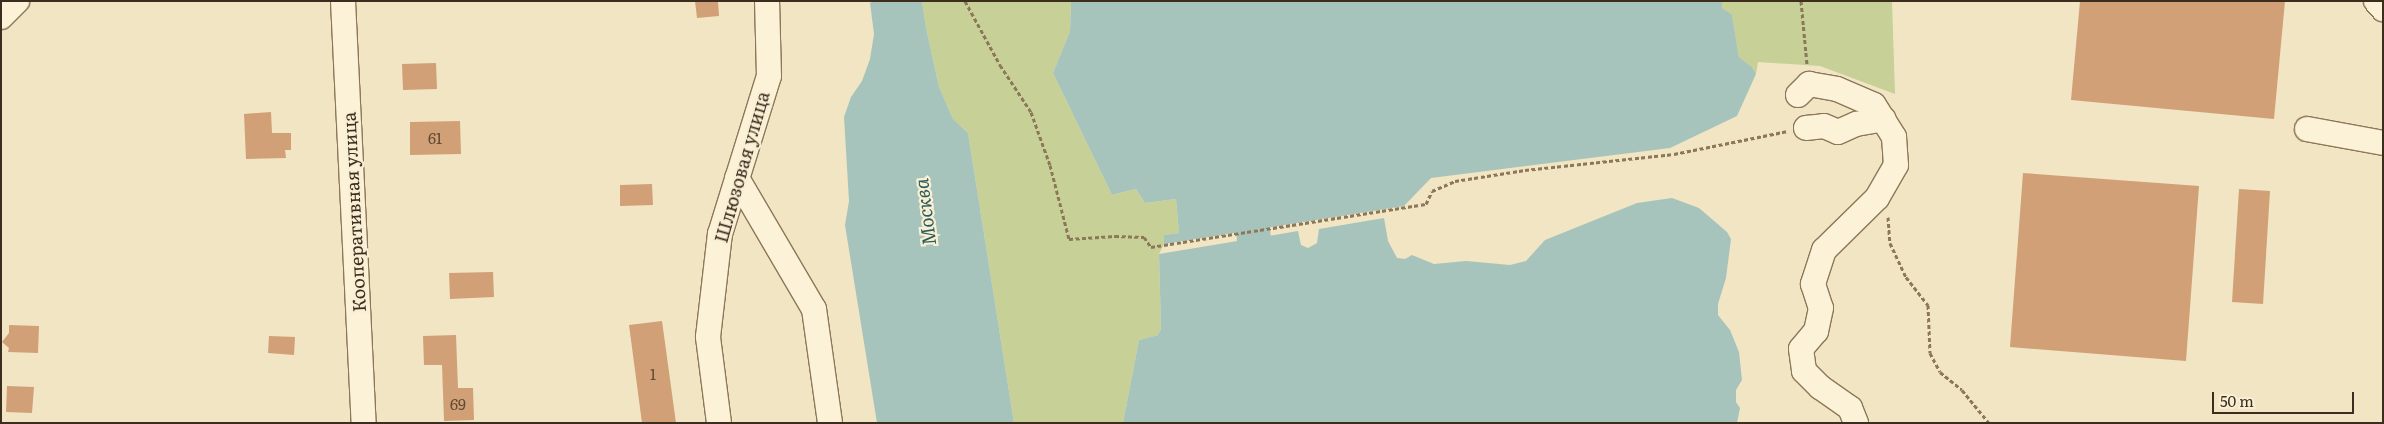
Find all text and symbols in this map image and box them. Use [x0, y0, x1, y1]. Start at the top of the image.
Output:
street label: Шлюзовая улица [710, 89, 774, 245]
street label: Кооперативная улица [338, 111, 370, 313]
house number: 61 [428, 129, 442, 147]
water label: Москва [910, 177, 940, 247]
house number: 1 [650, 365, 656, 383]
scale bar [2214, 382, 2356, 414]
text: 50 m [2220, 389, 2254, 412]
house number: 69 [450, 395, 466, 413]

